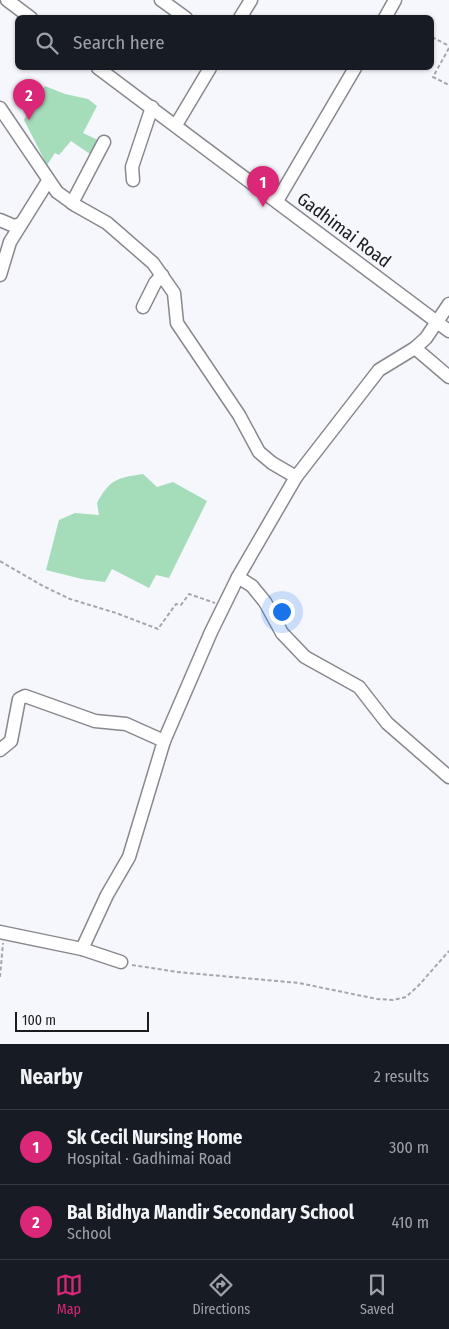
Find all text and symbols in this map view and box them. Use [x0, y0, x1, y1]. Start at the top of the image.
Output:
search box [15, 15, 434, 70]
icon: search [33, 29, 61, 57]
text: Search here [73, 31, 165, 54]
pin: 2 [13, 79, 45, 120]
pin: 1 [247, 166, 279, 207]
street label: Gadhimai Road [293, 188, 395, 272]
your location [269, 599, 295, 625]
scale bar [15, 1009, 149, 1032]
text: 100 m [22, 1012, 56, 1029]
text: Nearby [20, 1064, 82, 1090]
text: 2 results [374, 1067, 429, 1086]
text: Sk Cecil Nursing Home [67, 1126, 242, 1149]
text: 1 [33, 1138, 39, 1157]
text: 300 m [389, 1138, 429, 1157]
text: Hospital · Gadhimai Road [67, 1149, 232, 1168]
text: Bal Bidhya Mandir Secondary School [67, 1201, 354, 1224]
text: 2 [32, 1213, 40, 1232]
text: 410 m [391, 1213, 429, 1232]
text: School [67, 1224, 111, 1243]
tab: Map [55, 1271, 83, 1318]
tab: Directions [192, 1271, 250, 1318]
tab: Saved [360, 1271, 394, 1318]

